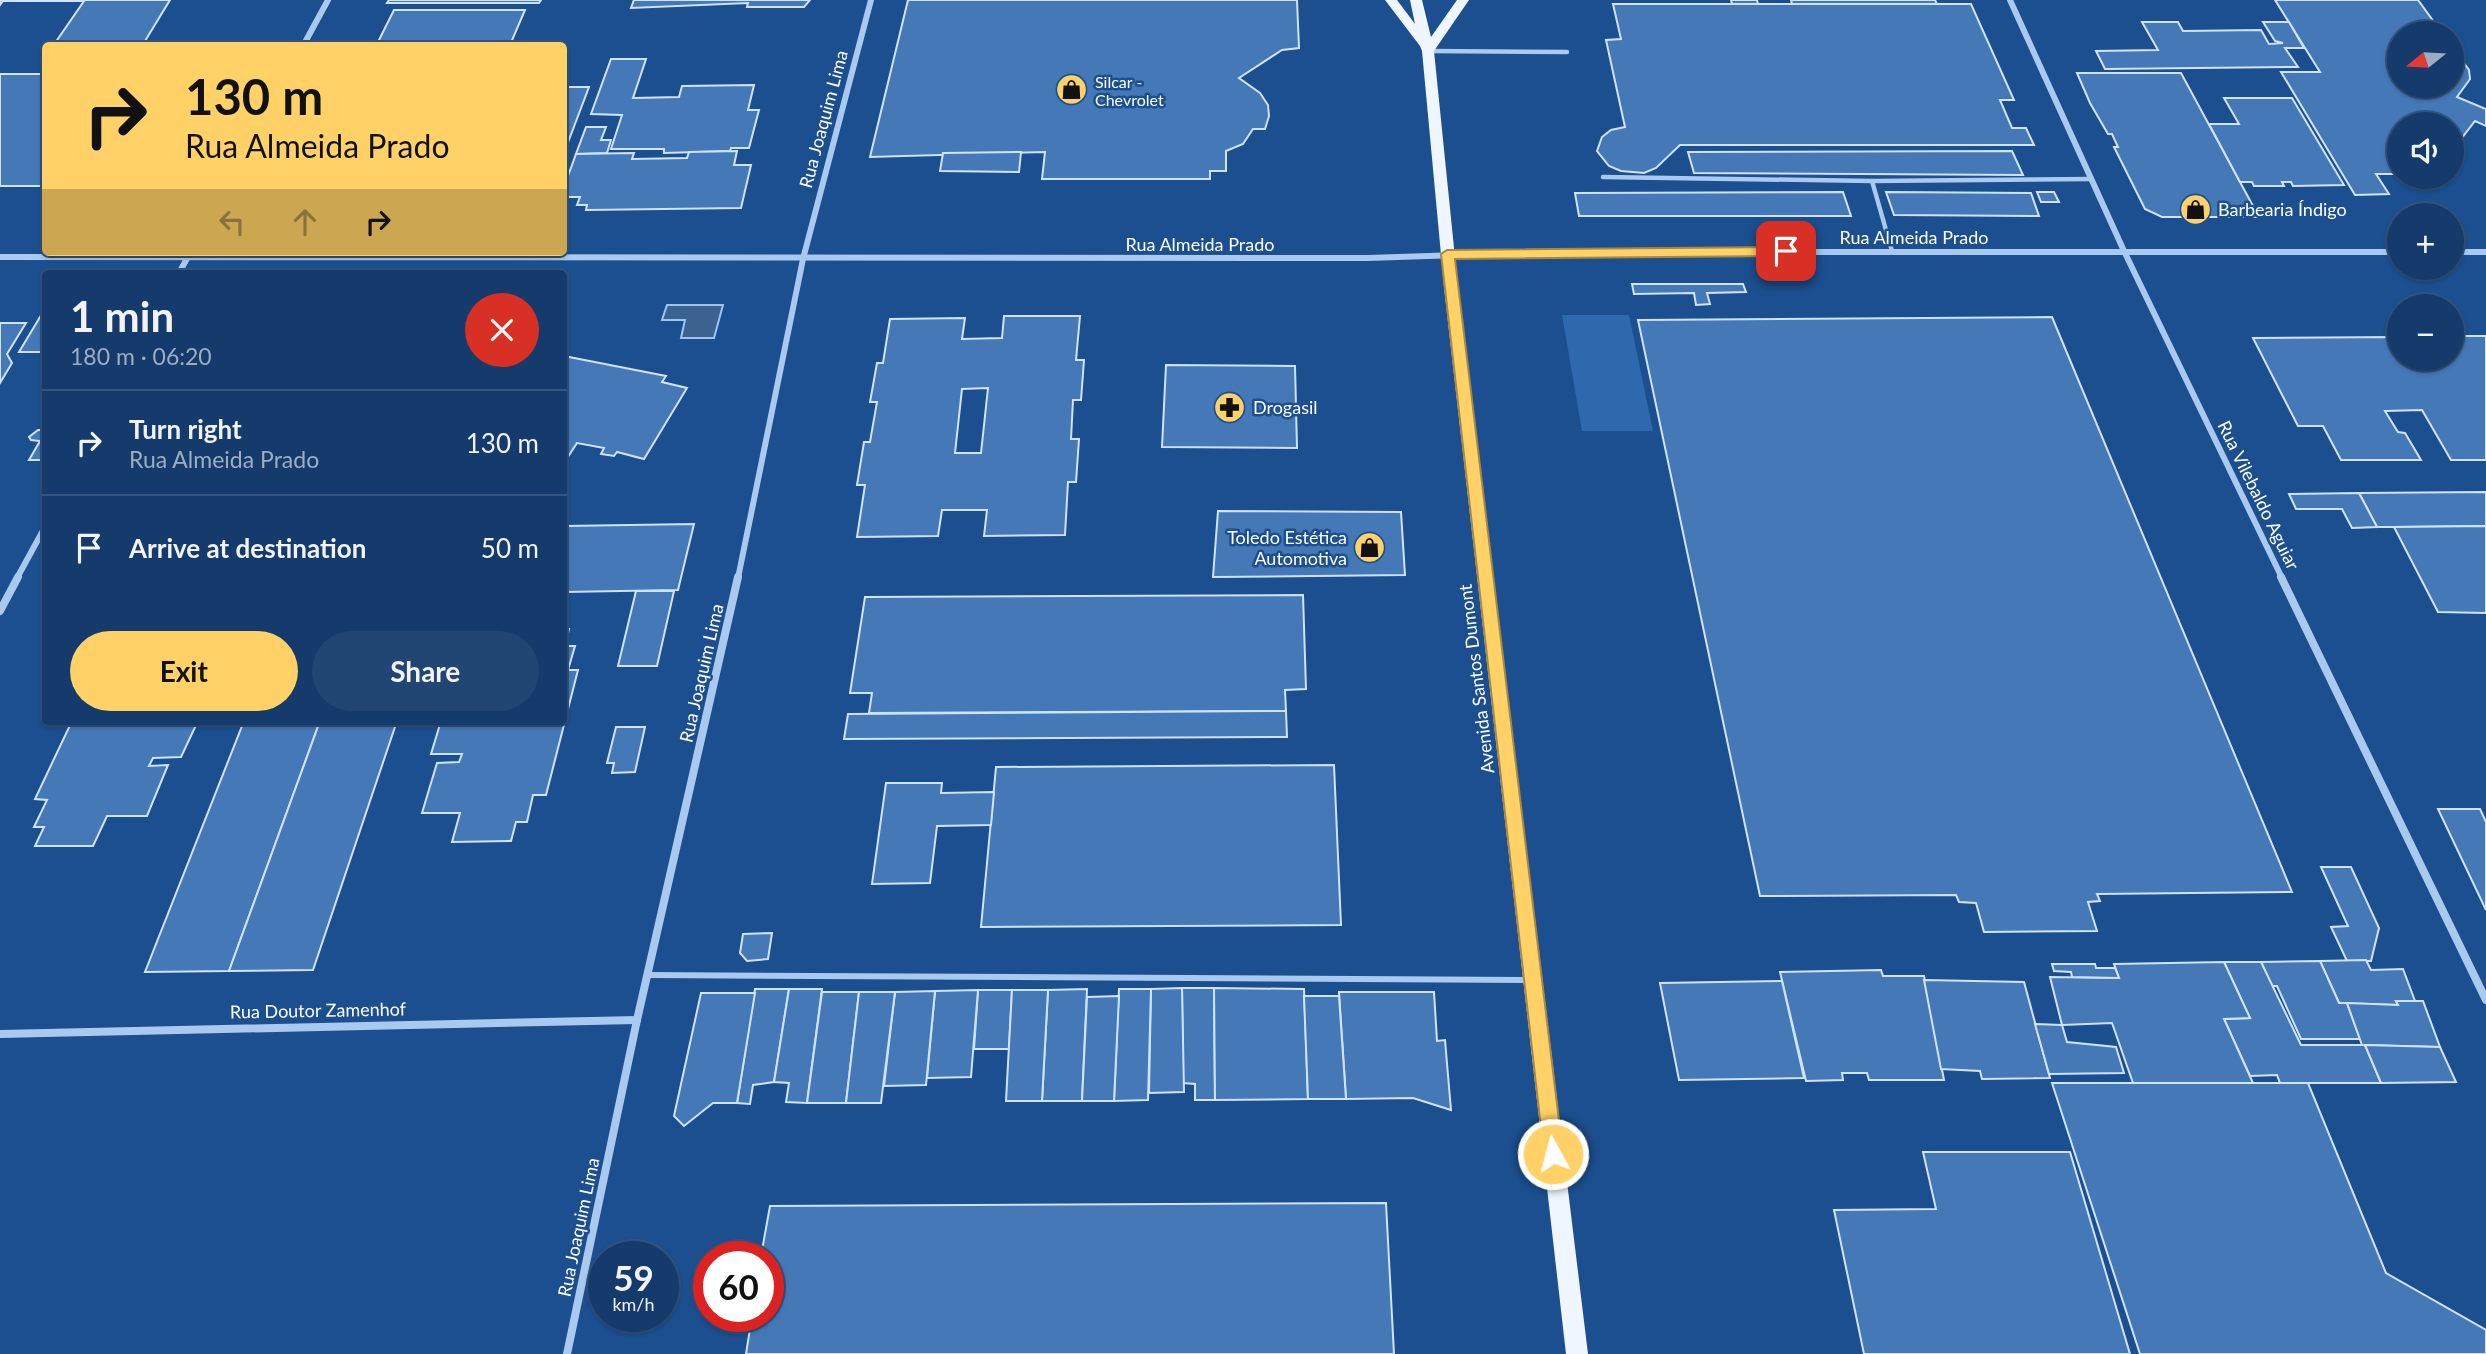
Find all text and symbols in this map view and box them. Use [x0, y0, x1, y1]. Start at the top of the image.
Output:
north arrow [2387, 21, 2464, 98]
map controls [2387, 21, 2464, 371]
street label: Rua Joaquim Lima [794, 48, 852, 190]
text: 130 m [185, 67, 323, 125]
icon: right [70, 70, 161, 161]
place label: Silcar - Chevrolet [1095, 72, 1164, 109]
shop icon: Silcar - Chevrolet [1055, 73, 1089, 107]
button: sound [2387, 112, 2464, 189]
text: Rua Almeida Prado [185, 126, 450, 165]
shop icon: Barbearia Índigo [2178, 192, 2212, 226]
place label: Barbearia Índigo [2218, 198, 2347, 220]
icon: left [213, 203, 251, 241]
icon: ahead [286, 203, 324, 241]
icon: right [359, 203, 397, 241]
button: + [2387, 203, 2464, 280]
pin [1756, 221, 1816, 281]
street label: Rua Almeida Prado [1840, 226, 1988, 248]
icon: arrive [1767, 232, 1805, 270]
street label: Rua Almeida Prado [1126, 233, 1274, 255]
text: 1 min [70, 291, 174, 341]
button: close [465, 293, 539, 367]
button: − [2387, 294, 2464, 371]
text: 180 m · 06:20 [70, 342, 212, 370]
pharmacy icon: Drogasil [1213, 390, 1247, 424]
place label: Drogasil [1253, 396, 1318, 418]
text: Turn right [129, 413, 242, 445]
street label: Rua Vilebaldo Aguiar [2213, 417, 2305, 574]
icon: right [70, 424, 108, 462]
text: 130 m [466, 427, 539, 459]
text: Rua Almeida Prado [129, 445, 319, 473]
place label: Toledo Estética Automotiva [1227, 526, 1347, 569]
icon: arrive [70, 529, 108, 567]
shop icon: Toledo Estética Automotiva [1353, 530, 1387, 564]
text: Arrive at destination [129, 532, 366, 564]
text: 50 m [481, 532, 539, 564]
street label: Avenida Santos Dumont [1453, 583, 1499, 775]
street label: Rua Joaquim Lima [674, 602, 728, 744]
button: Exit [70, 631, 298, 711]
button: Share [312, 631, 539, 711]
street label: Rua Doutor Zamenhof [230, 997, 407, 1023]
position arrow [1516, 1117, 1590, 1191]
street label: Rua Joaquim Lima [553, 1155, 603, 1299]
speed limit sign: 60 [693, 1241, 784, 1332]
text: 59 [613, 1256, 654, 1298]
text: km/h [612, 1293, 655, 1315]

